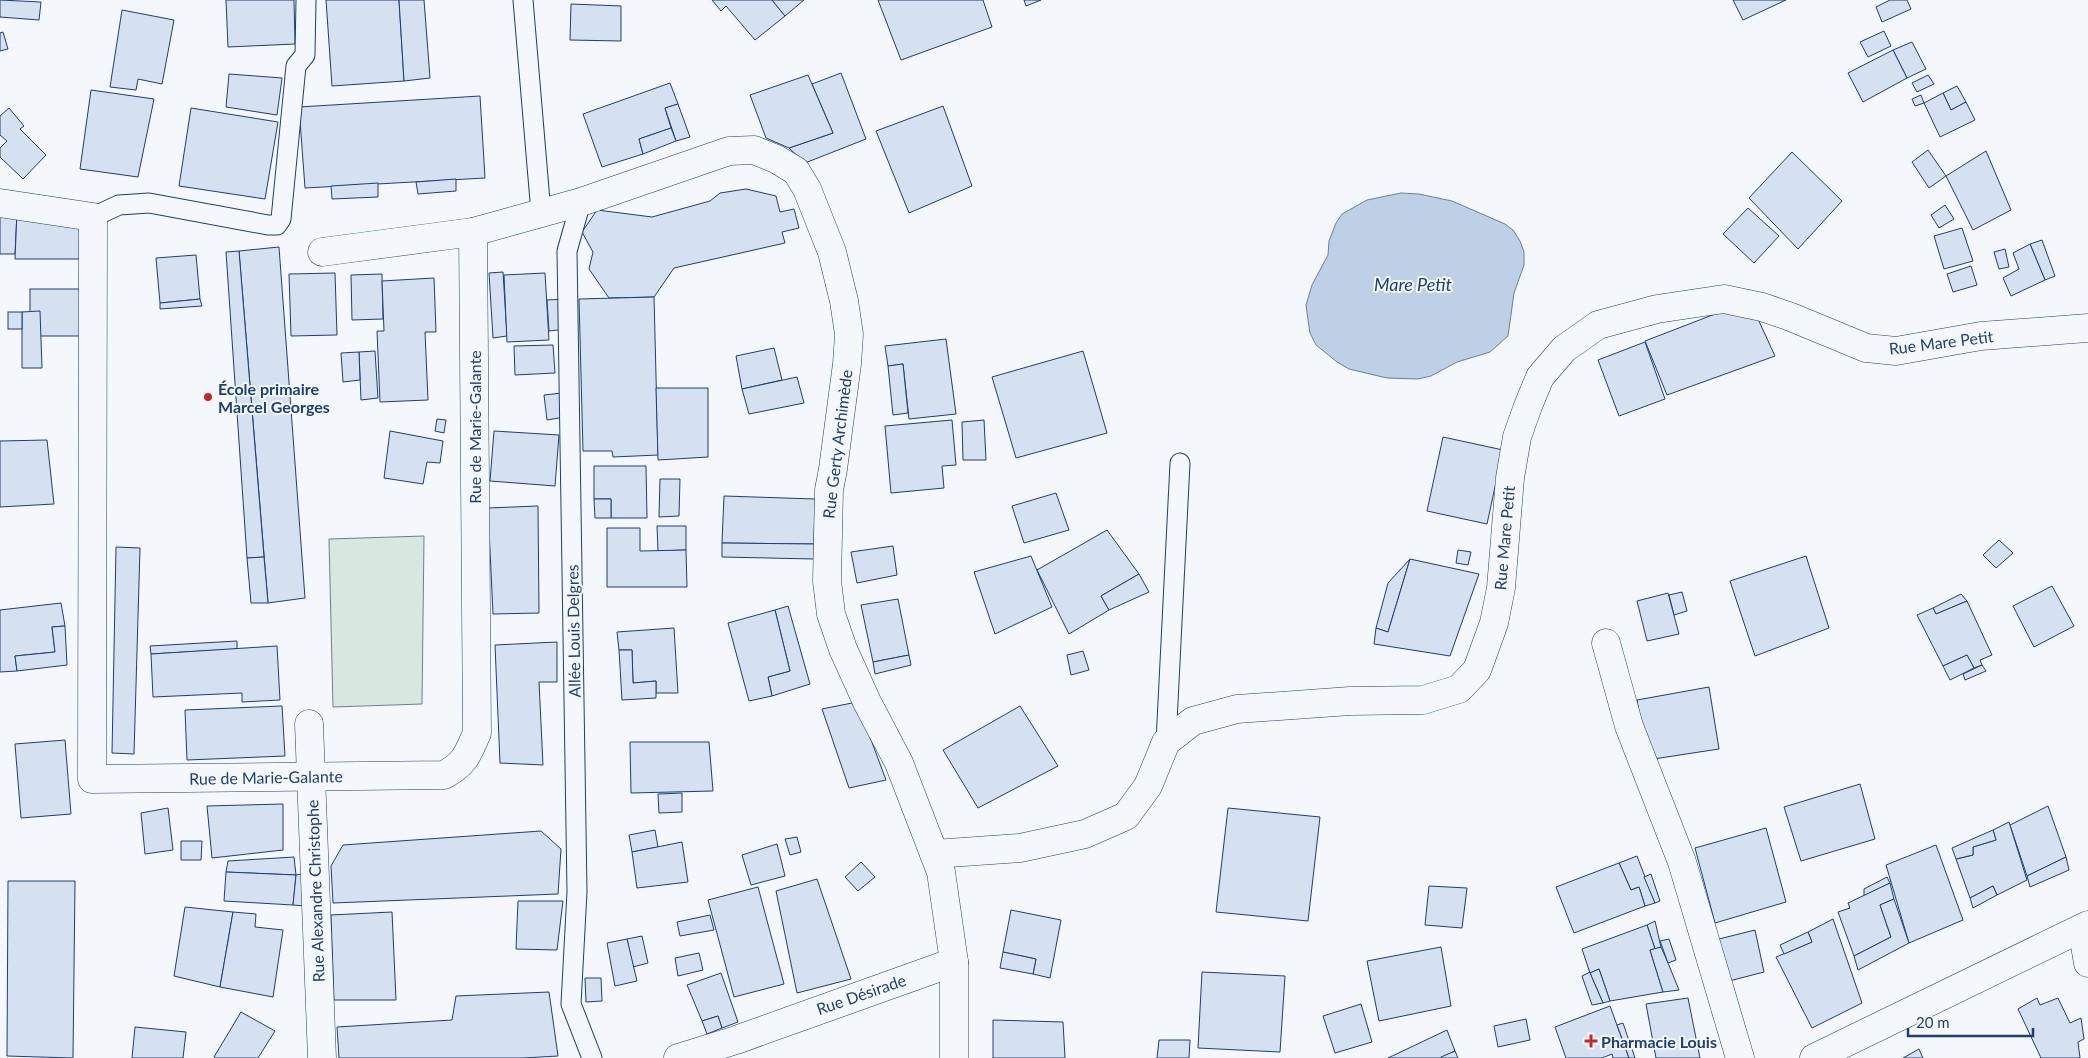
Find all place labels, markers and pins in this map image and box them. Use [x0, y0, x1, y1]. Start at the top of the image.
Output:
place label: École primaire Marcel Georges [218, 379, 330, 416]
marker: École primaire Marcel Georges [202, 391, 214, 403]
place label: Pharmacie Louis [1601, 1032, 1717, 1051]
marker: Pharmacie Louis [1585, 1035, 1597, 1047]

